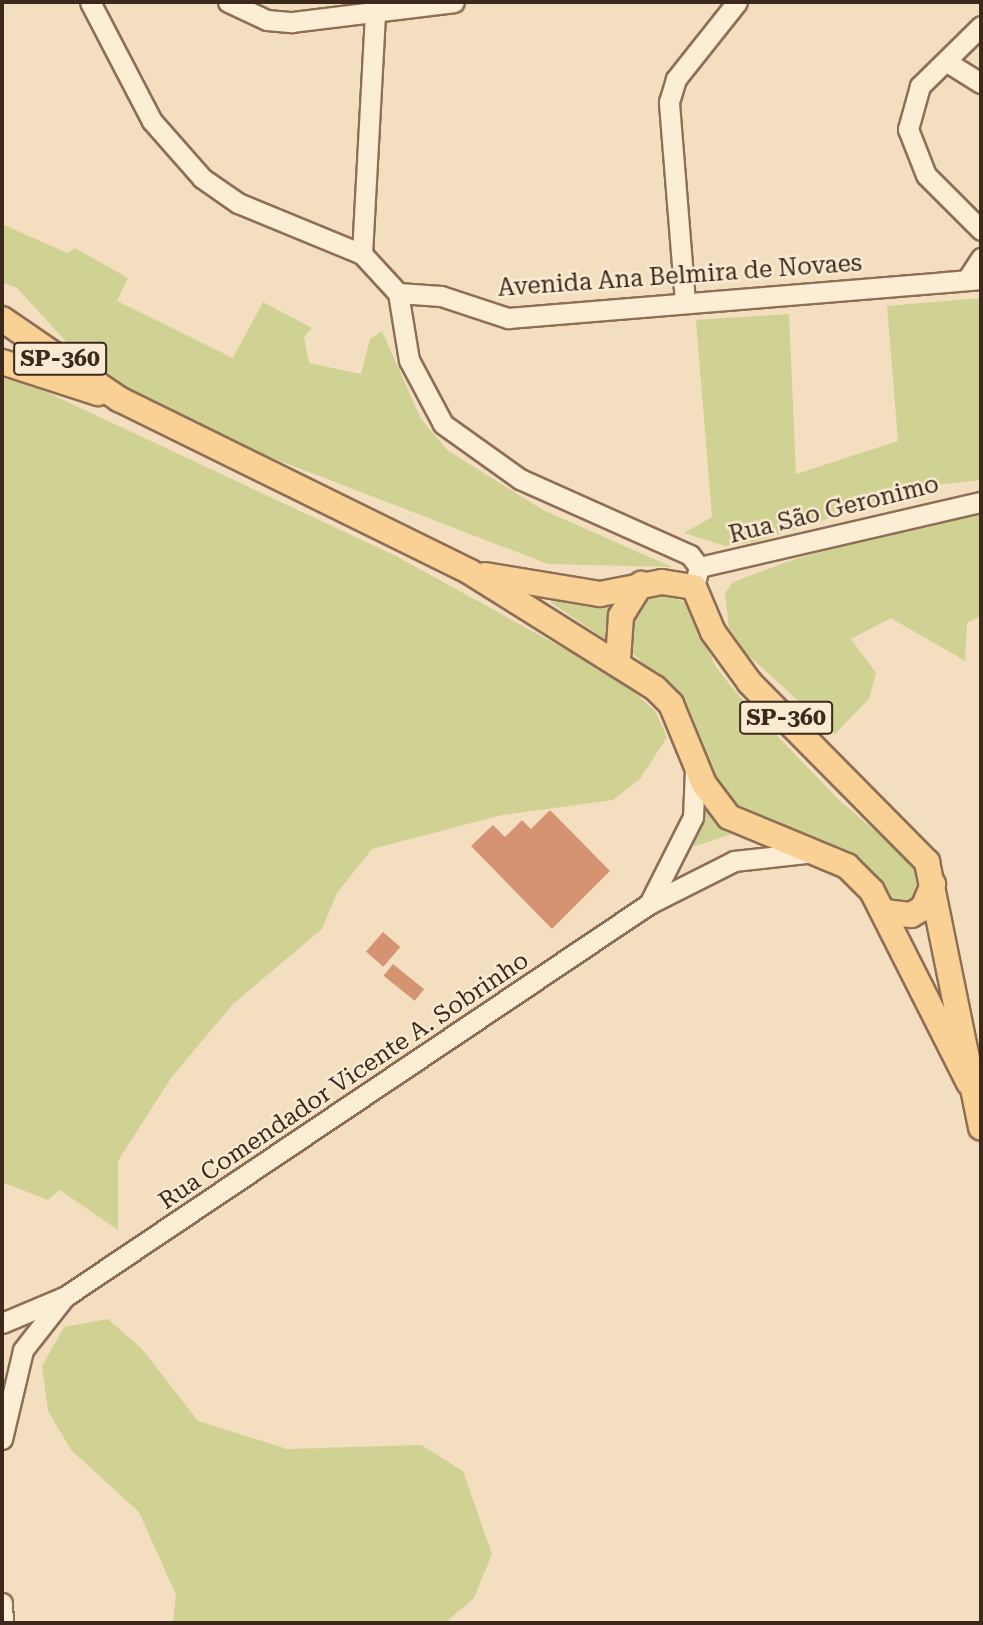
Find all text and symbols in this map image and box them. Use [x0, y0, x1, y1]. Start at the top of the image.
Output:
street label: Avenida Ana Belmira de Novaes [497, 249, 863, 303]
road number: SP-360 [13, 340, 107, 378]
street label: Rua São Geronimo [726, 470, 942, 550]
road number: SP-360 [739, 698, 833, 738]
street label: Rua Comendador Vicente A. Sobrinho [154, 946, 534, 1216]

